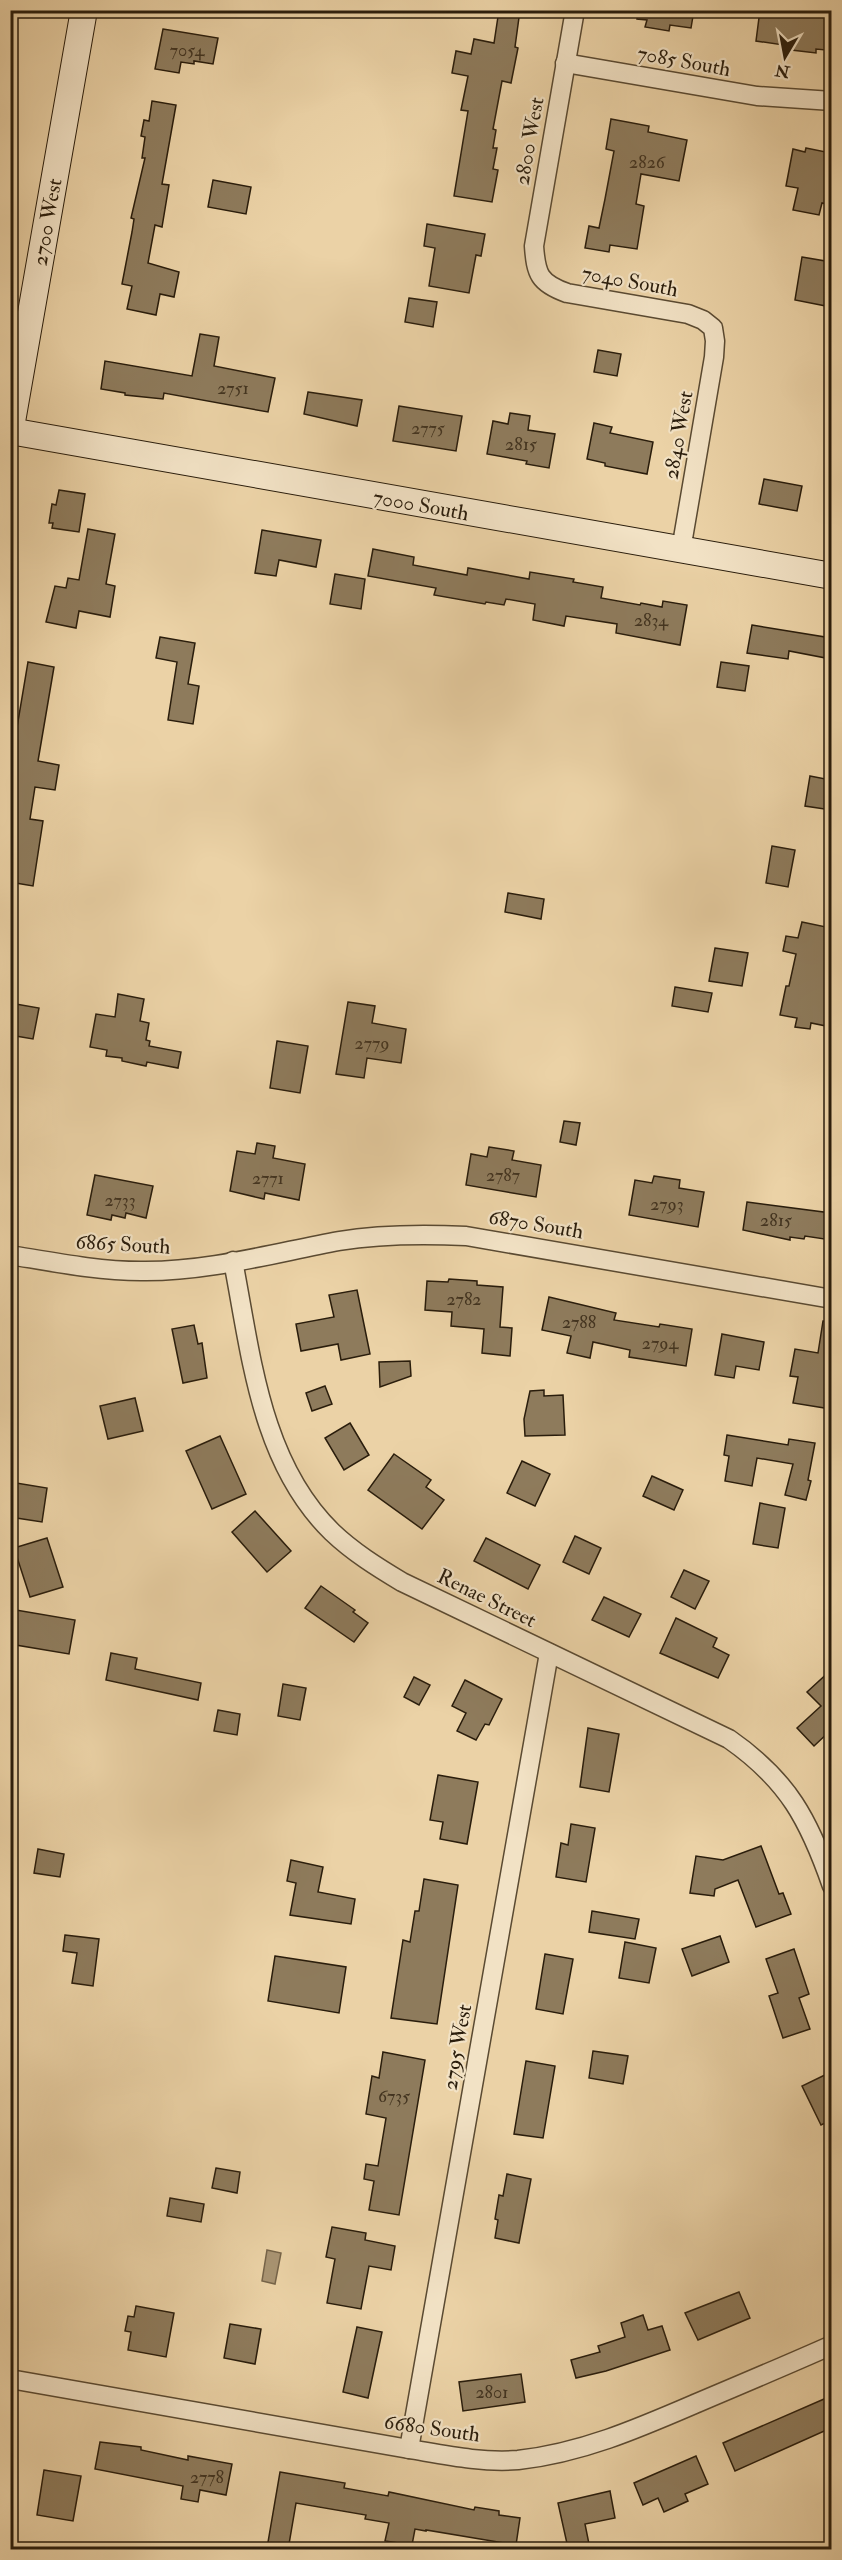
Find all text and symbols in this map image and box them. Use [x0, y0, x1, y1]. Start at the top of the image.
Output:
north arrow [755, 27, 815, 87]
house number: 7054 [170, 39, 206, 62]
street label: 7085 South [635, 40, 733, 83]
text: N [773, 60, 792, 82]
street label: 2800 West [508, 95, 551, 187]
house number: 2826 [629, 151, 666, 174]
street label: 2700 West [27, 176, 68, 268]
street label: 7040 South [580, 260, 680, 303]
house number: 2751 [217, 377, 249, 400]
street label: 2840 West [657, 389, 700, 481]
house number: 2775 [411, 417, 445, 440]
house number: 2815 [505, 433, 537, 456]
street label: 7000 South [371, 484, 471, 527]
house number: 2834 [634, 609, 669, 632]
house number: 2779 [355, 1032, 389, 1055]
house number: 2787 [486, 1164, 520, 1187]
house number: 2771 [252, 1167, 284, 1190]
house number: 2733 [104, 1189, 136, 1212]
house number: 2793 [650, 1193, 684, 1216]
street label: 6870 South [487, 1204, 585, 1245]
house number: 2815 [760, 1209, 792, 1232]
street label: 6865 South [75, 1229, 171, 1260]
house number: 2782 [447, 1288, 481, 1311]
house number: 2788 [562, 1311, 596, 1334]
house number: 2794 [642, 1332, 679, 1355]
street label: Renae Street [433, 1563, 541, 1634]
street label: 2795 West [437, 2002, 478, 2092]
house number: 6735 [378, 2085, 410, 2108]
house number: 2801 [475, 2381, 509, 2404]
street label: 6680 South [382, 2408, 482, 2449]
house number: 2778 [190, 2466, 224, 2489]

